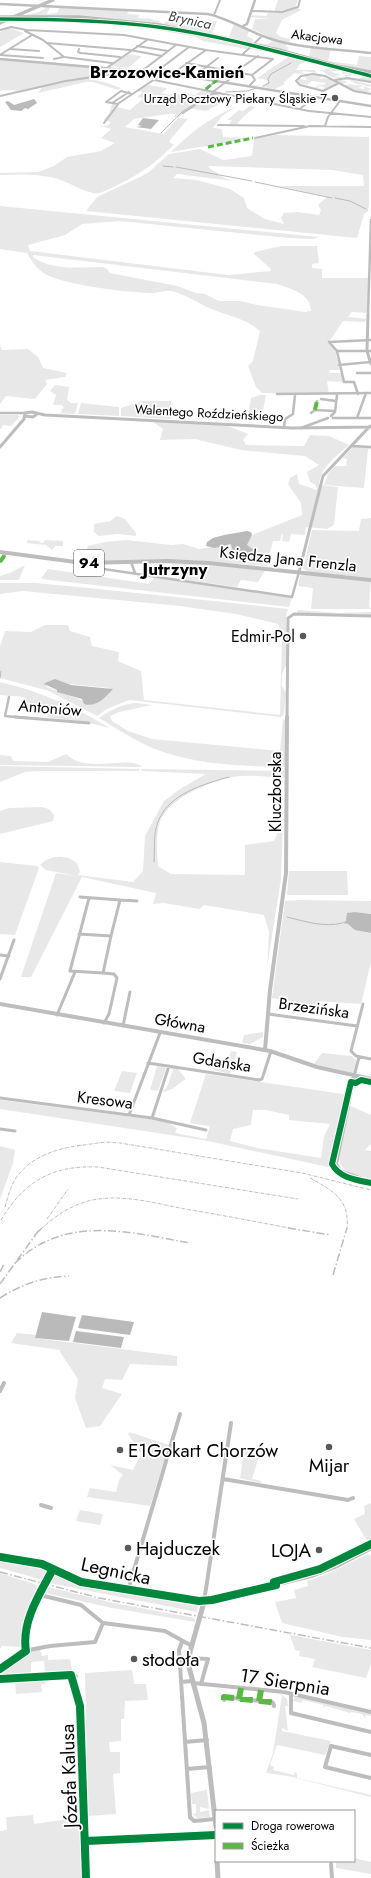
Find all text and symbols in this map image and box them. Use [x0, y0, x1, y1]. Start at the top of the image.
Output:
water label: Brynica [167, 6, 214, 34]
street label: Akacjowa [290, 24, 344, 50]
district label: Brzozowice-Kamień [90, 60, 244, 84]
place label: Urząd Pocztowy Piekary Śląskie 7 [144, 89, 327, 108]
marker: Urząd Pocztowy Piekary Śląskie 7 [330, 93, 340, 103]
street label: Walentego Roździeńskiego [134, 400, 284, 426]
street label: Księdza Jana Frenzla [218, 540, 358, 578]
road number: 94 [74, 550, 104, 576]
district label: Jutrzyny [140, 557, 209, 581]
place label: Edmir-Pol [231, 625, 295, 648]
marker: Edmir-Pol [298, 631, 308, 641]
street label: Antoniów [17, 694, 83, 722]
street label: Kluczborska [264, 752, 287, 832]
street label: Brzezińska [277, 992, 351, 1024]
street label: Główna [153, 1007, 207, 1039]
street label: Gdańska [191, 1046, 253, 1078]
street label: Kresowa [76, 1085, 134, 1115]
place label: E1Gokart Chorzów [128, 1437, 278, 1464]
marker: Mijar [324, 1442, 334, 1452]
marker: E1Gokart Chorzów [115, 1445, 125, 1455]
place label: Mijar [309, 1452, 350, 1479]
place label: Hajduczek [136, 1535, 221, 1562]
place label: LOJA [271, 1537, 311, 1564]
marker: Hajduczek [123, 1543, 133, 1553]
marker: LOJA [314, 1545, 324, 1555]
street label: Legnicka [79, 1550, 153, 1592]
place label: stodoła [142, 1646, 199, 1673]
marker: stodoła [129, 1654, 139, 1664]
street label: 17 Sierpnia [238, 1662, 332, 1702]
street label: Józefa Kalusa [54, 1723, 84, 1832]
legend [215, 1810, 355, 1862]
text: Droga rowerowa [251, 1817, 335, 1835]
text: Ścieżka [251, 1837, 289, 1855]

